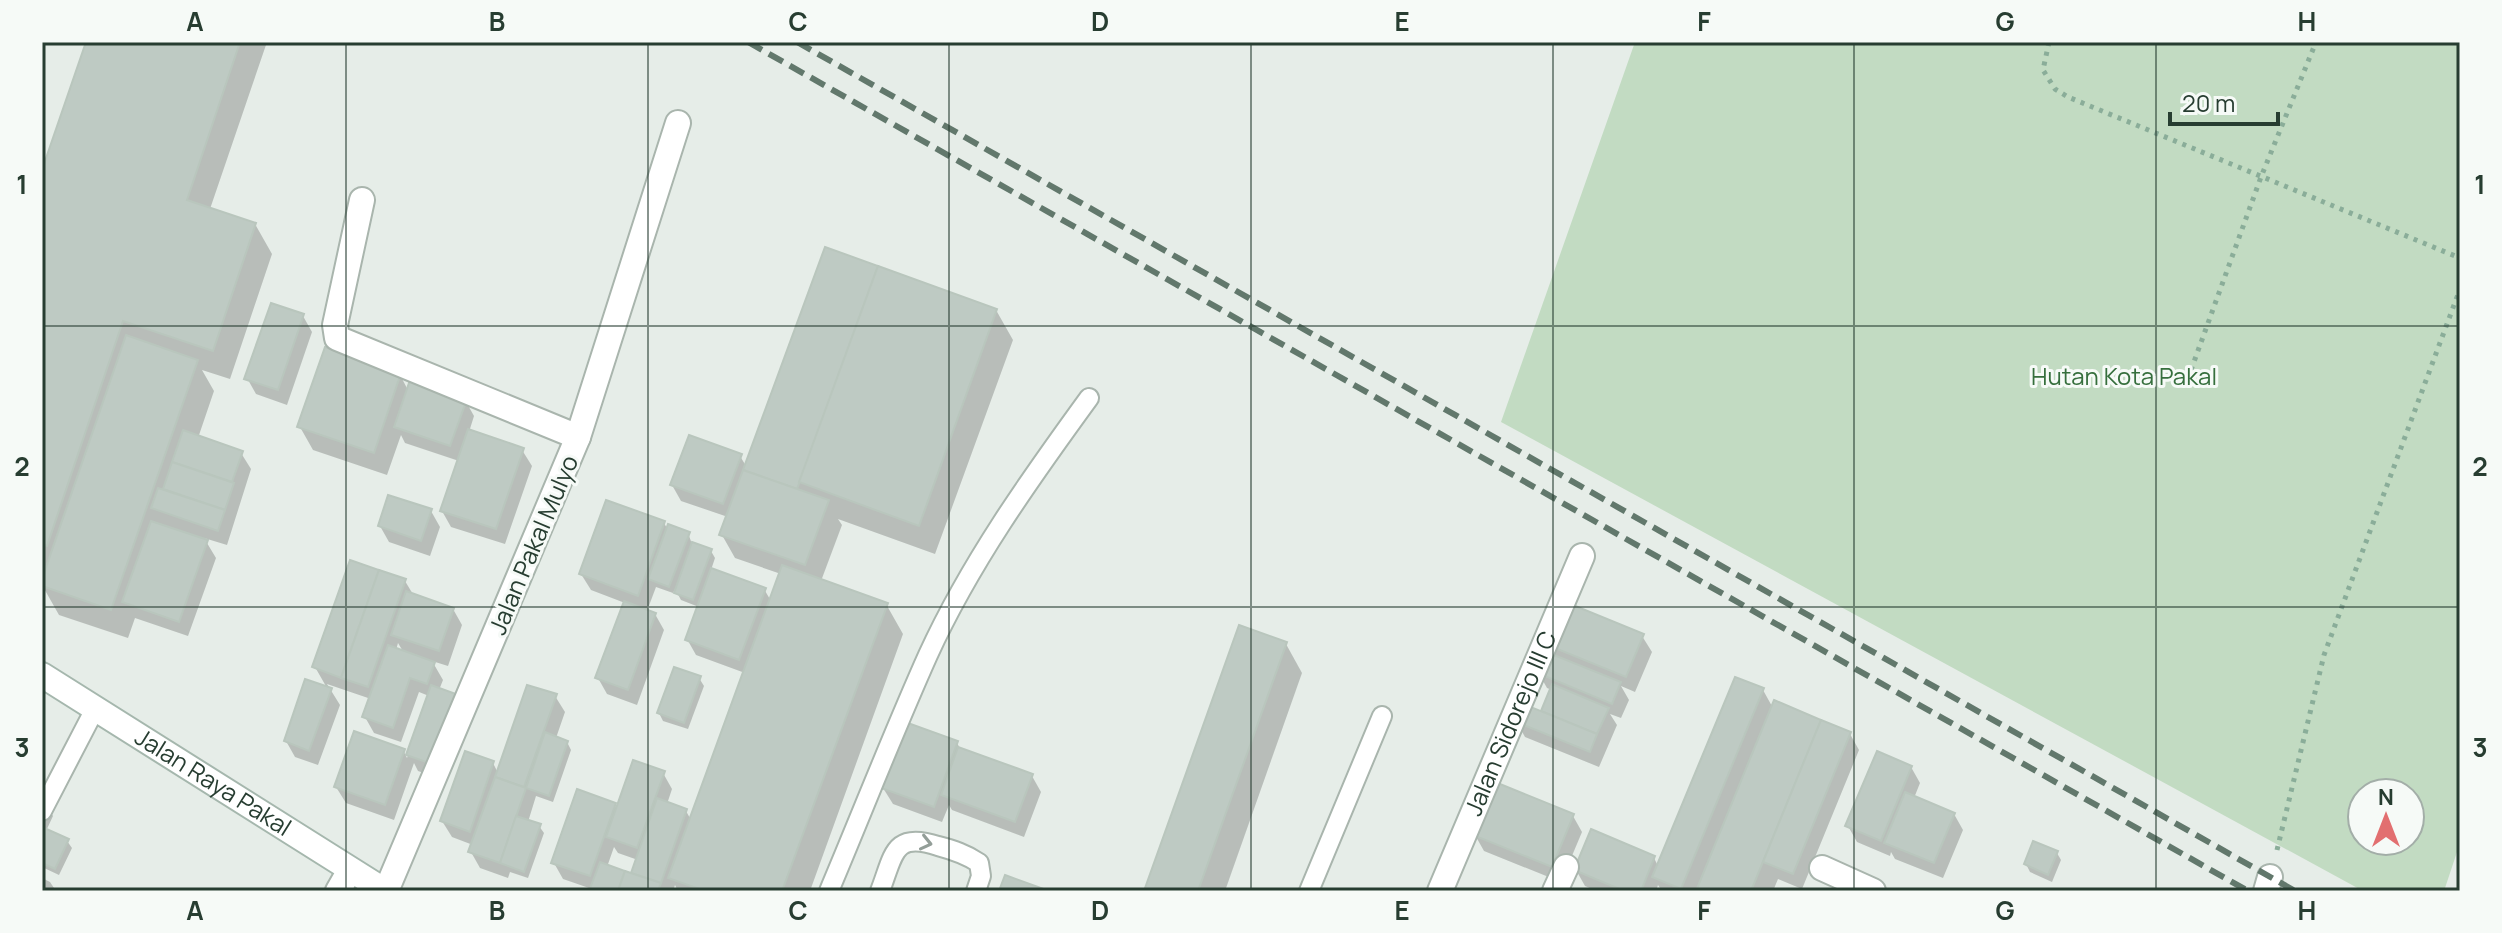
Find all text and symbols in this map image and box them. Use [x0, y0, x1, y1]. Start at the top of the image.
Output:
text: A [186, 3, 204, 39]
text: B [489, 3, 505, 39]
text: C [788, 3, 808, 39]
text: D [1091, 3, 1109, 39]
text: E [1394, 3, 1410, 39]
text: F [1697, 3, 1711, 39]
text: G [1995, 3, 2015, 39]
text: H [2298, 3, 2316, 39]
scale bar [2170, 76, 2278, 126]
text: 20 m [2182, 86, 2235, 119]
text: 1 [16, 166, 28, 202]
text: 1 [2474, 166, 2486, 202]
park label: Hutan Kota Pakal [2031, 359, 2217, 392]
text: 2 [14, 448, 30, 484]
text: 2 [2472, 448, 2488, 484]
street label: Jalan Pakal Mulyo [480, 450, 585, 639]
street label: Jalan Sidorejo III C [1456, 625, 1563, 820]
street label: Jalan Raya Pakal [129, 720, 298, 843]
text: 3 [14, 729, 30, 765]
text: 3 [2472, 729, 2488, 765]
north arrow [2346, 777, 2426, 857]
text: N [2378, 782, 2394, 812]
one-way arrow [919, 834, 933, 851]
text: A [186, 892, 204, 928]
text: B [489, 892, 505, 928]
text: C [788, 892, 808, 928]
text: D [1091, 892, 1109, 928]
text: E [1394, 892, 1410, 928]
text: F [1697, 892, 1711, 928]
text: G [1995, 892, 2015, 928]
text: H [2298, 892, 2316, 928]

